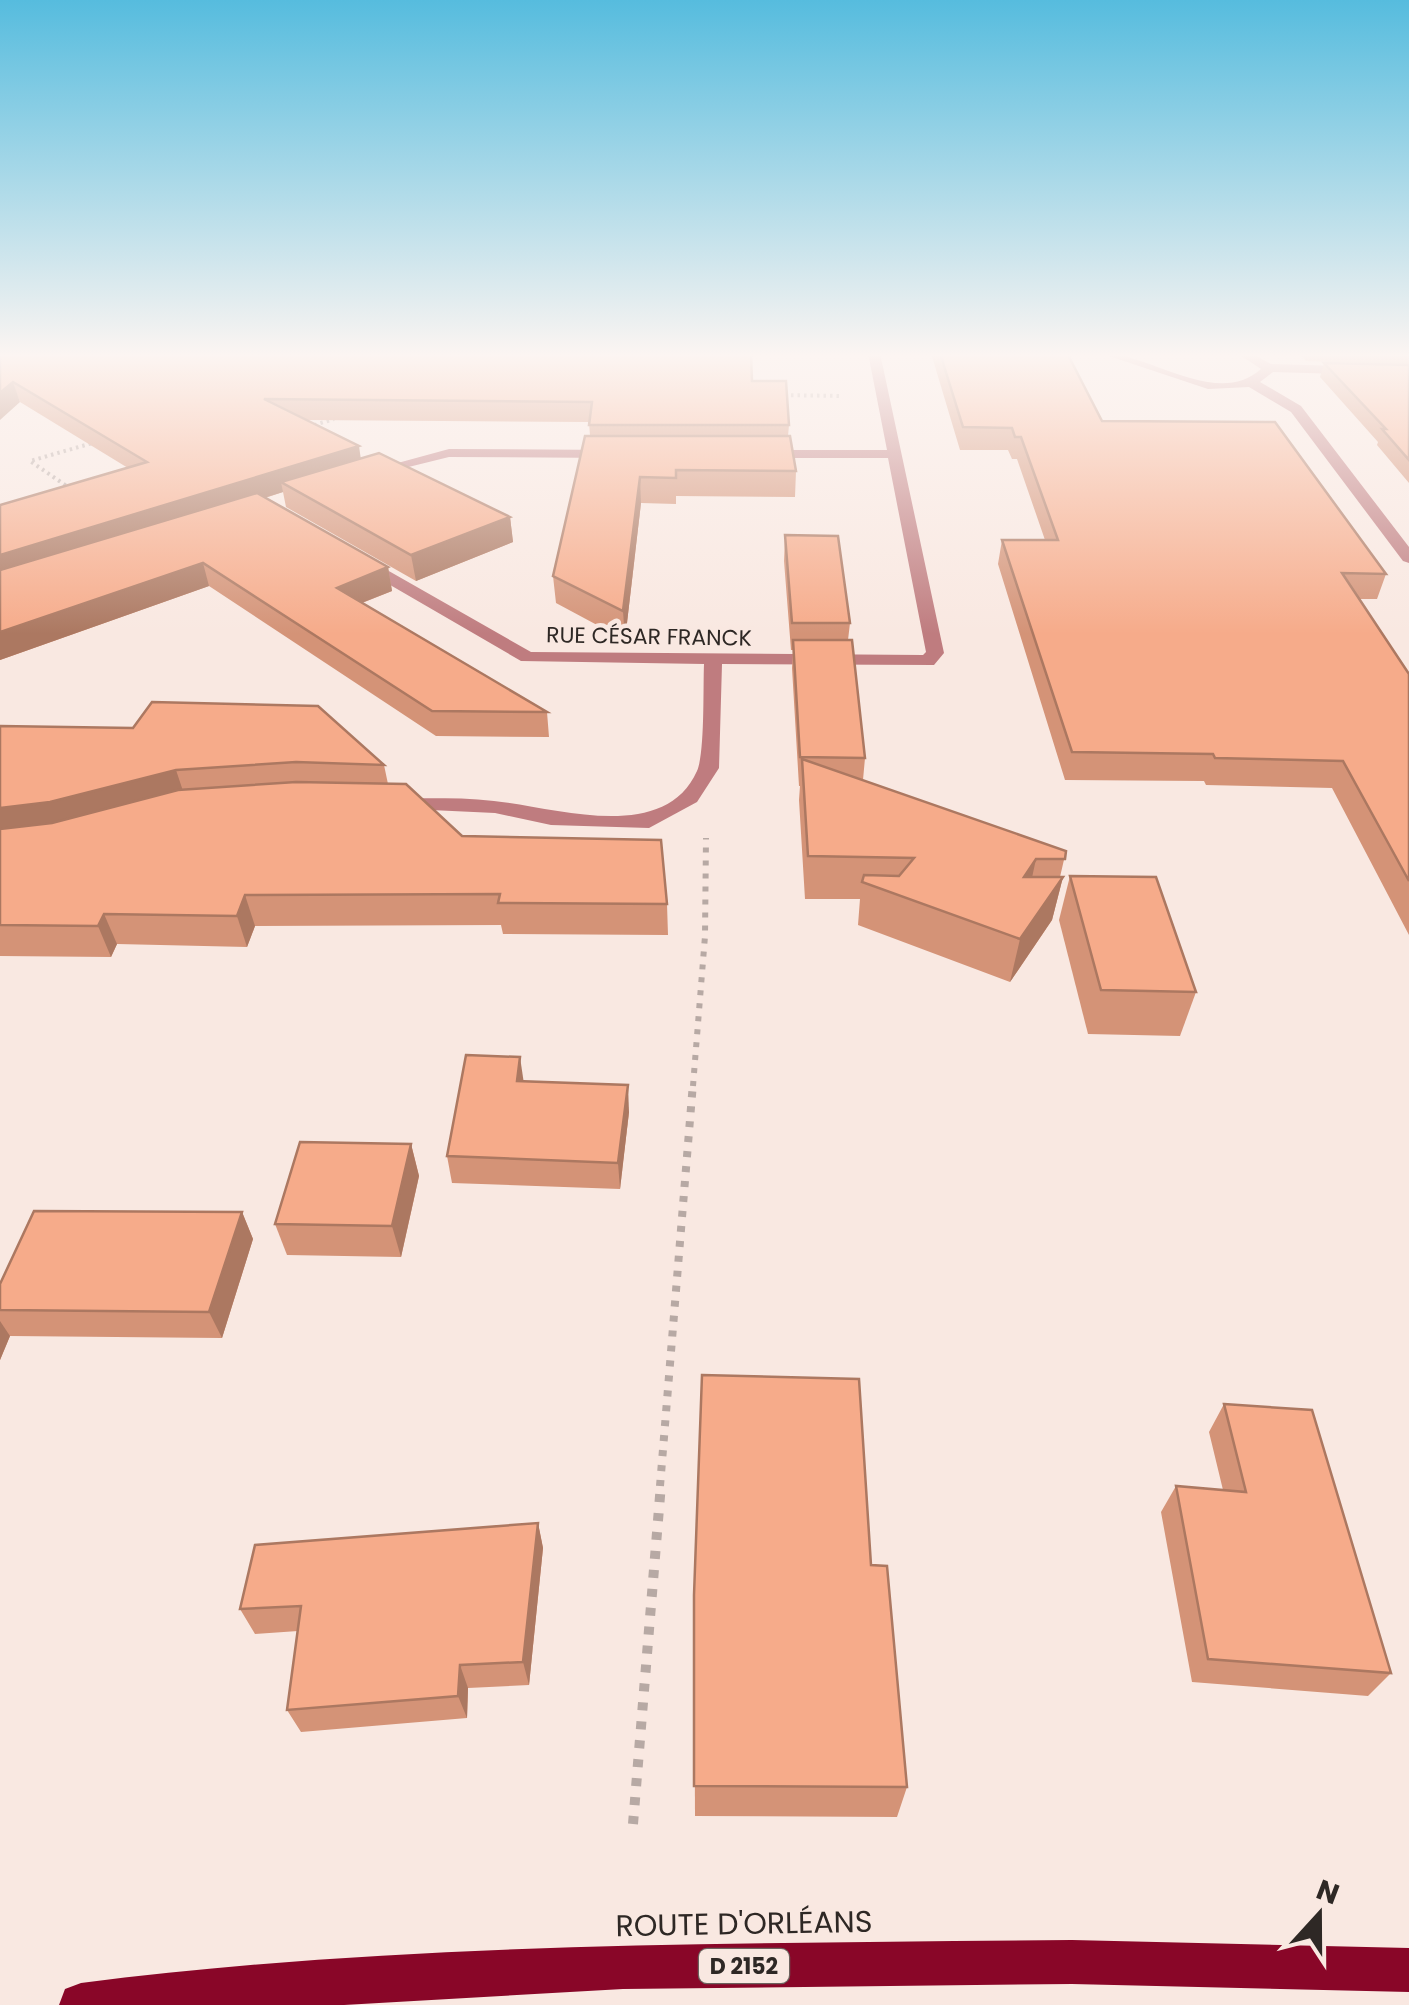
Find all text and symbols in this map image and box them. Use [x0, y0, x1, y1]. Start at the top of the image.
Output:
street label: RUE CÉSAR FRANCK [546, 619, 752, 654]
north arrow [1269, 1865, 1369, 1965]
text: N [1311, 1870, 1345, 1914]
street label: ROUTE D'ORLÉANS [615, 1900, 873, 1947]
road number: D 2152 [699, 1949, 789, 1983]

